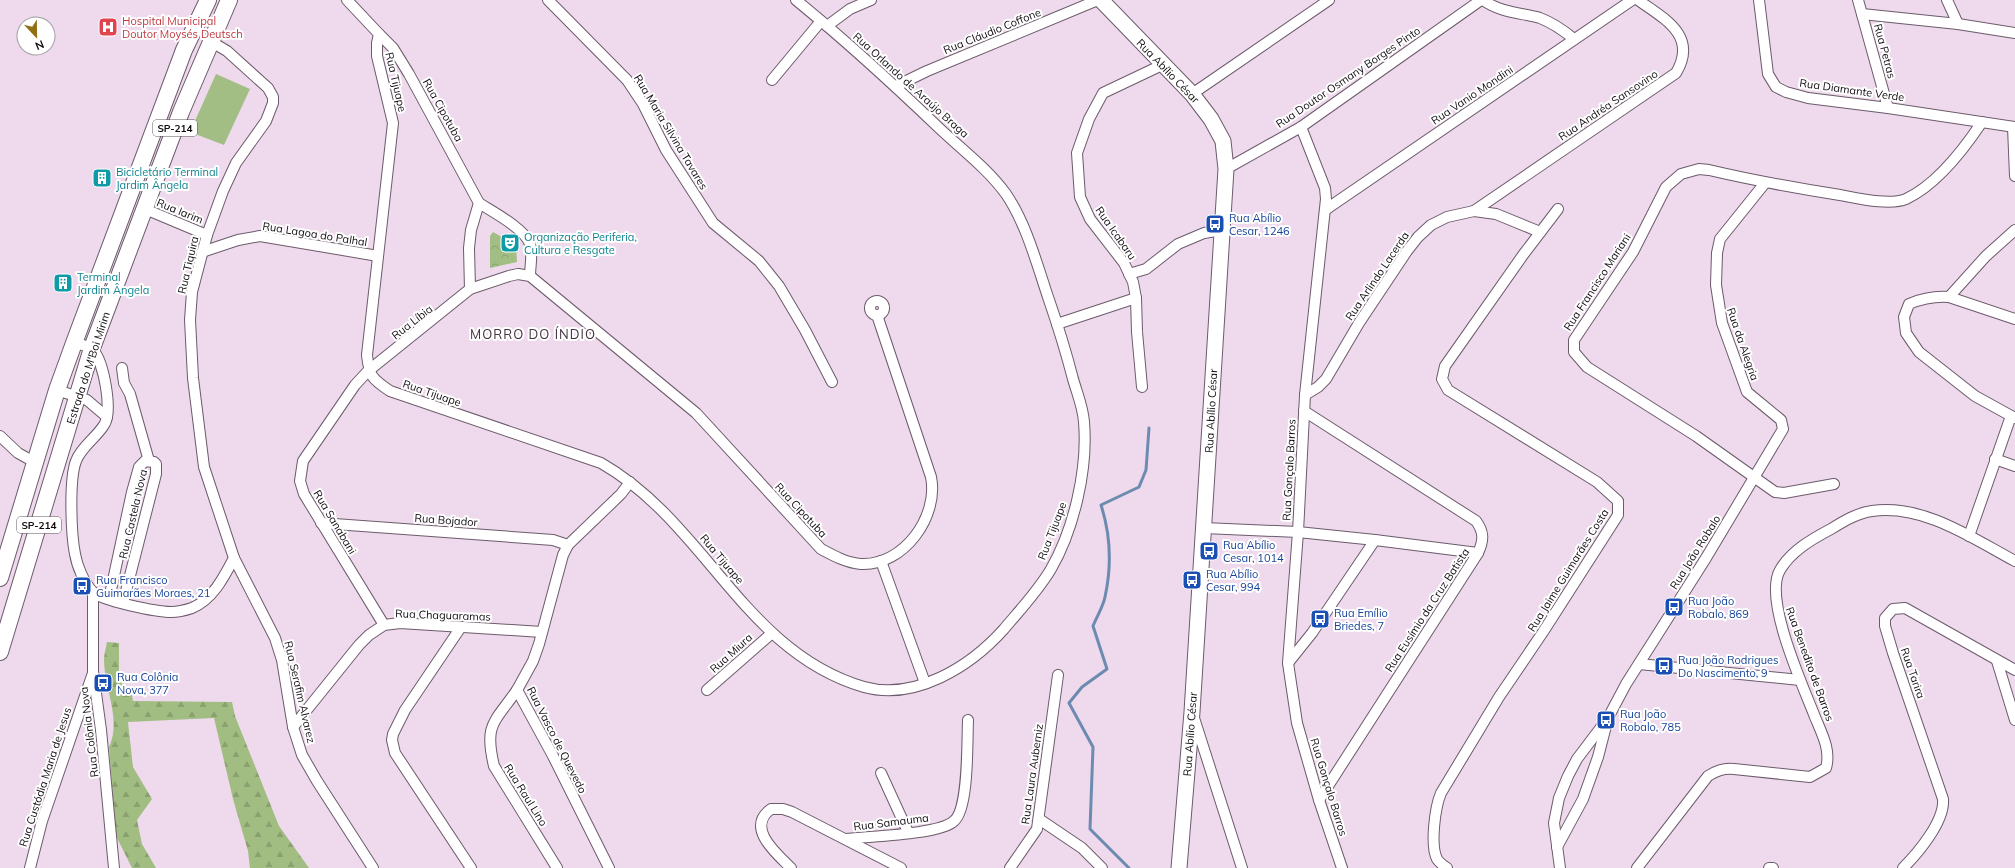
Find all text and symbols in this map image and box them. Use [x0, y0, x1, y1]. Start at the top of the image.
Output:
street label: Rua Cláudio Coffone [941, 5, 1043, 57]
place label: Hospital Municipal Doutor Moysés Deutsch [122, 14, 243, 41]
north arrow [16, 16, 56, 56]
hospital icon: Hospital Municipal Doutor Moysés Deutsch [97, 16, 119, 38]
street label: Rua Petras [1871, 22, 1899, 80]
street label: Rua Doutor Osmany Borges Pinto [1273, 23, 1423, 131]
street label: Rua Orlando de Araújo Braga [850, 29, 972, 141]
street label: Rua Abílio César [1134, 36, 1202, 106]
text: N [33, 37, 46, 53]
street label: Rua Tijuape [382, 51, 410, 113]
street label: Rua Vanio Mondini [1428, 62, 1516, 128]
street label: Rua Andréa Sansovino [1556, 67, 1660, 143]
street label: Rua Maria Silvina Tavares [631, 72, 711, 192]
street label: Rua Cipotuba [420, 76, 466, 144]
street label: Rua Diamante Verde [1799, 76, 1905, 104]
road number: SP-214 [153, 120, 197, 136]
place label: Bicicletário Terminal Jardim Ângela [116, 165, 218, 192]
building icon: Bicicletário Terminal Jardim Ângela [91, 167, 113, 189]
street label: Rua Iarim [155, 195, 205, 227]
street label: Rua Icabaru [1093, 204, 1139, 262]
place label: Rua Abílio Cesar, 1246 [1229, 211, 1290, 238]
bus stop icon: Rua Abílio Cesar, 1246 [1204, 213, 1226, 235]
street label: Rua Lagoa do Palhal [262, 219, 368, 249]
street label: Rua Arlindo Lacerda [1342, 229, 1412, 323]
place label: Organização Periferia, Cultura e Resgate [524, 230, 637, 257]
street label: Rua Francisco Mariani [1560, 231, 1634, 333]
theatre icon: Organização Periferia, Cultura e Resgate [499, 232, 521, 254]
street label: Rua Tiquira [175, 235, 201, 295]
place label: Terminal Jardim Ângela [77, 270, 149, 297]
building icon: Terminal Jardim Ângela [52, 272, 74, 294]
street label: Rua Líbia [389, 302, 435, 342]
street label: Rua da Alegria [1724, 306, 1762, 382]
street label: Estrada do M'Boi Mirim [63, 310, 113, 426]
district label: MORRO DO ÍNDIO [470, 326, 596, 342]
street label: Rua Abílio César [1202, 368, 1220, 454]
street label: Rua Tijuape [401, 376, 463, 410]
street label: Rua Gonçalo Barros [1279, 419, 1299, 521]
street label: Rua Castela Nova [116, 468, 150, 560]
street label: Rua Cipotuba [772, 480, 830, 540]
street label: Rua Sanabani [310, 487, 360, 557]
street label: Rua Tijuape [1035, 500, 1069, 562]
street label: Rua Jaime Guimarães Costa [1524, 506, 1612, 634]
street label: Rua Bojador [414, 511, 478, 529]
street label: Rua João Robalo [1667, 512, 1723, 592]
road number: SP-214 [17, 517, 61, 533]
street label: Rua Tijuape [697, 531, 747, 587]
place label: Rua Abílio Cesar, 1014 [1223, 538, 1284, 565]
bus stop icon: Rua Abílio Cesar, 1014 [1198, 540, 1220, 562]
street label: Rua Eusímio da Cruz Batista [1382, 546, 1472, 674]
place label: Rua Abílio Cesar, 994 [1206, 567, 1261, 594]
bus stop icon: Rua Abílio Cesar, 994 [1181, 569, 1203, 591]
place label: Rua Francisco Guimarães Moraes, 21 [96, 573, 210, 600]
bus stop icon: Rua Francisco Guimarães Moraes, 21 [71, 575, 93, 597]
place label: Rua João Robalo, 869 [1688, 594, 1749, 621]
bus stop icon: Rua João Robalo, 869 [1663, 596, 1685, 618]
street label: Rua Benedito de Barros [1783, 605, 1837, 723]
street label: Rua Chaguaramas [395, 606, 491, 624]
place label: Rua Emílio Briedes, 7 [1334, 606, 1388, 633]
bus stop icon: Rua Emílio Briedes, 7 [1309, 608, 1331, 630]
street label: Rua Miura [707, 630, 755, 676]
street label: Rua Serafim Alvarez [281, 640, 319, 745]
street label: Rua Tarira [1898, 646, 1928, 700]
place label: Rua João Rodrigues Do Nascimento, 9 [1678, 653, 1778, 680]
bus stop icon: Rua João Rodrigues Do Nascimento, 9 [1653, 655, 1675, 677]
place label: Rua Colônia Nova, 377 [117, 670, 178, 697]
bus stop icon: Rua Colônia Nova, 377 [92, 672, 114, 694]
street label: Rua Vasco de Quevedo [524, 684, 590, 796]
street label: Rua Colônia Nova [77, 686, 101, 778]
street label: Rua Abílio César [1180, 691, 1200, 777]
street label: Rua Custódia Maria de Jesus [16, 706, 74, 848]
place label: Rua João Robalo, 785 [1620, 707, 1681, 734]
bus stop icon: Rua João Robalo, 785 [1595, 709, 1617, 731]
street label: Rua Laura Auberniz [1018, 722, 1046, 825]
street label: Rua Gonçalo Barros [1307, 736, 1351, 838]
street label: Rua Raul Lino [501, 761, 551, 829]
street label: Rua Samauma [853, 810, 929, 834]

